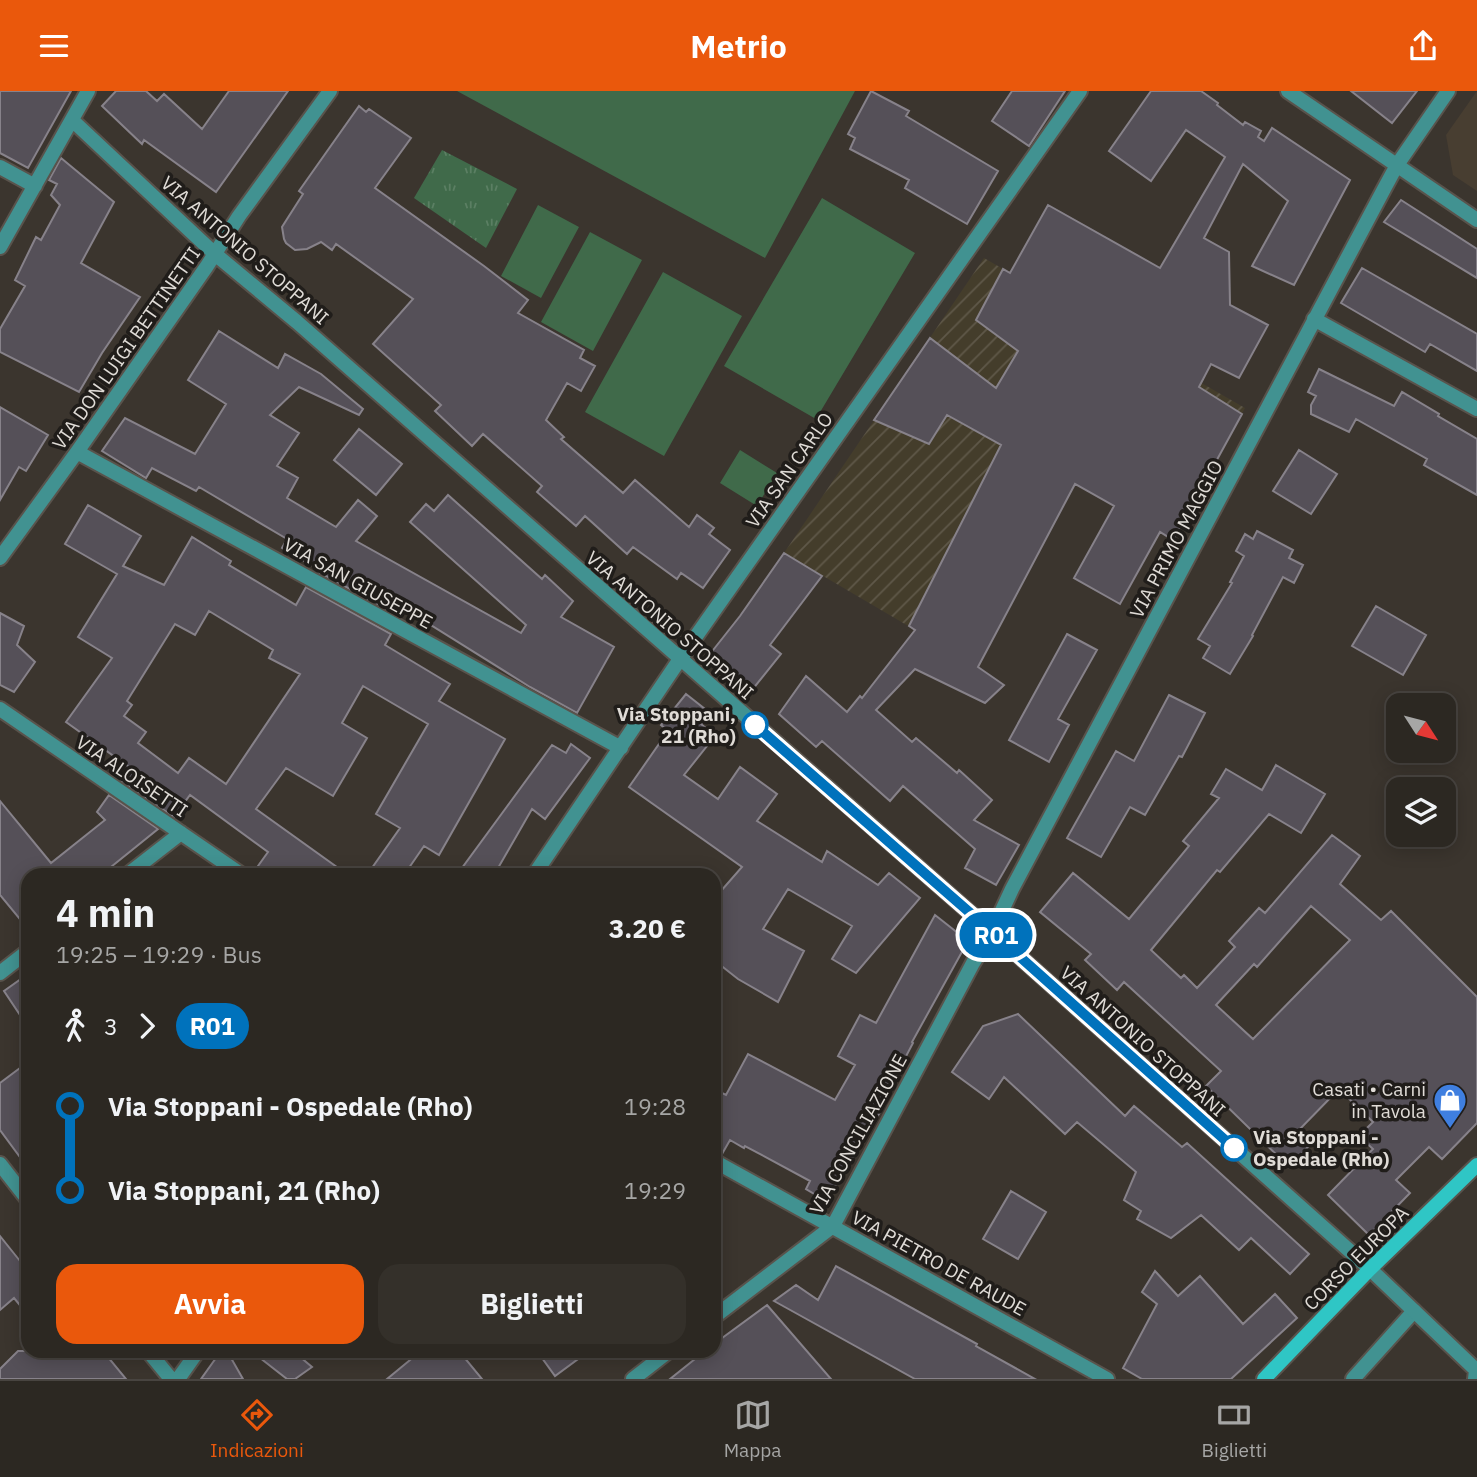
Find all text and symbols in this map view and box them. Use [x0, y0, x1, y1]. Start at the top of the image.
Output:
text: Metrio [690, 25, 787, 67]
icon: menu [35, 27, 73, 65]
icon: share [1404, 27, 1442, 65]
street label: VIA ANTONIO STOPPANI [156, 171, 334, 329]
street label: VIA DON LUIGI BETTINETTI [47, 242, 205, 454]
street label: VIA SAN CARLO [740, 408, 838, 532]
street label: VIA PRIMO MAGGIO [1124, 456, 1228, 622]
street label: VIA SAN GIUSEPPE [279, 532, 437, 634]
street label: VIA ANTONIO STOPPANI [581, 546, 759, 704]
north arrow [1386, 693, 1456, 763]
map controls [1386, 693, 1456, 847]
place label: Via Stoppani, 21 (Rho) [617, 702, 736, 748]
marker: Via Stoppani, 21 (Rho) [742, 712, 768, 738]
street label: VIA ALOISETTI [71, 730, 193, 822]
button: layers [1386, 777, 1456, 847]
text: 4 min [56, 888, 155, 937]
text: 3.20 € [609, 911, 686, 945]
line badge: R01 [956, 912, 1036, 958]
text: R01 [974, 919, 1018, 951]
text: 19:25 – 19:29 · Bus [56, 939, 262, 969]
street label: VIA ANTONIO STOPPANI [1055, 960, 1231, 1122]
icon: walk [56, 1007, 94, 1045]
icon: forward [128, 1007, 166, 1045]
text: R01 [190, 1010, 235, 1042]
text: 3 [104, 1011, 118, 1041]
street label: VIA CONCILIAZIONE [804, 1050, 912, 1218]
place label: Casati • Carni in Tavola [1312, 1077, 1426, 1123]
shop icon: Casati • Carni in Tavola [1431, 1081, 1469, 1130]
text: Via Stoppani - Ospedale (Rho) [108, 1089, 473, 1123]
text: 19:28 [624, 1091, 686, 1121]
place label: Via Stoppani - Ospedale (Rho) [1253, 1125, 1389, 1171]
marker: Via Stoppani - Ospedale (Rho) [1221, 1135, 1247, 1161]
text: Via Stoppani, 21 (Rho) [108, 1173, 380, 1207]
text: 19:29 [624, 1175, 686, 1205]
street label: CORSO EUROPA [1299, 1201, 1413, 1315]
street label: VIA PIETRO DE RAUDE [848, 1205, 1030, 1321]
button: Avvia [56, 1264, 364, 1344]
button: Biglietti [378, 1264, 686, 1344]
tab: Indicazioni [210, 1396, 304, 1462]
tab: Mappa [724, 1396, 781, 1462]
tab: Biglietti [1202, 1396, 1267, 1462]

